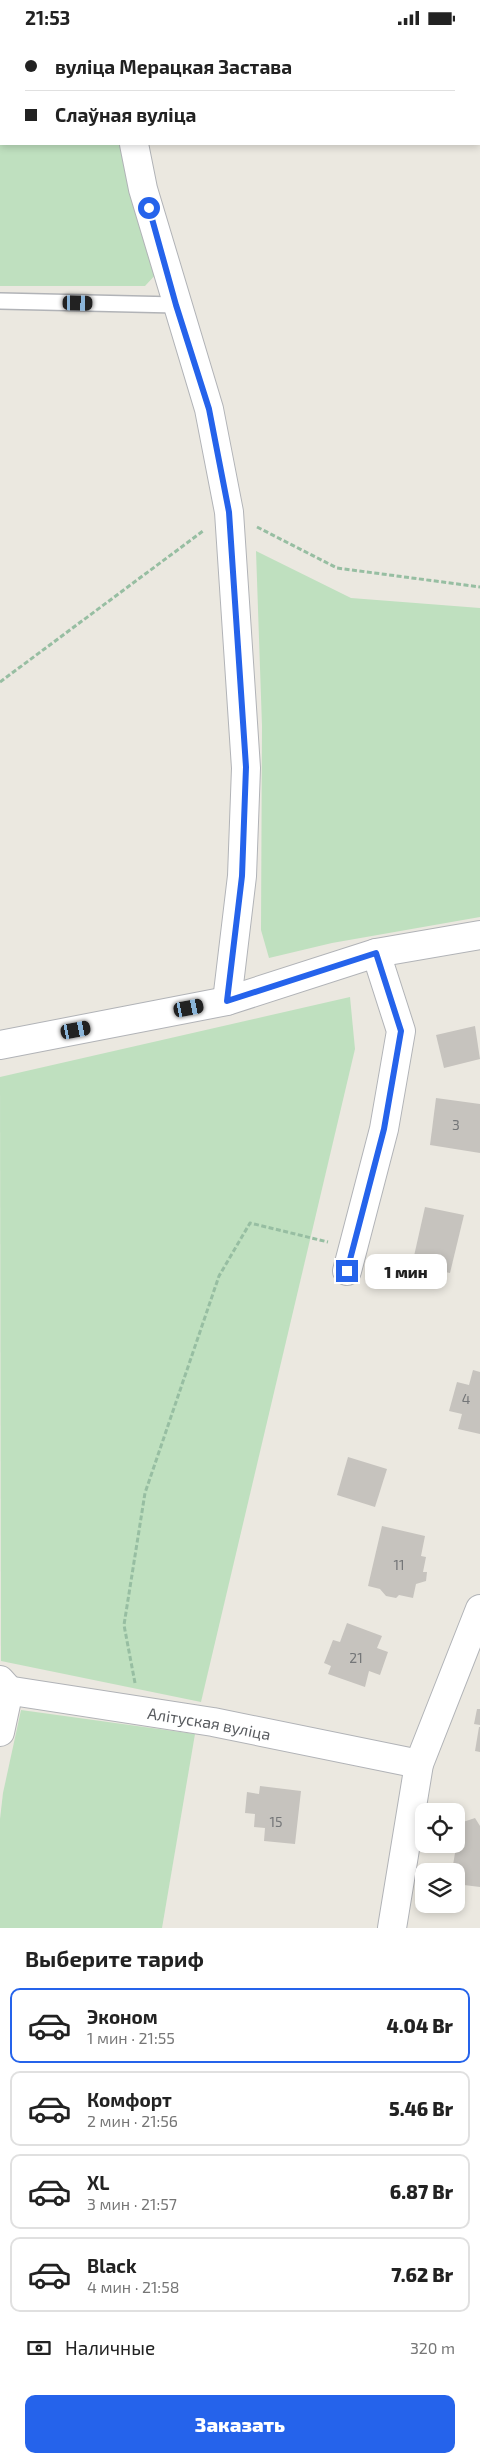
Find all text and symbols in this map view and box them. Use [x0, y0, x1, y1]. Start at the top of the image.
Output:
text: 21:53 [25, 6, 70, 29]
text: вуліца Мерацкая Застава [55, 55, 292, 78]
text: Слаўная вуліца [55, 103, 196, 126]
route start [138, 197, 160, 219]
car [62, 295, 93, 311]
car [172, 998, 205, 1018]
car [59, 1020, 92, 1040]
house number: 3 [452, 1116, 460, 1133]
callout: 1 мин [364, 1253, 447, 1289]
route end [336, 1260, 358, 1282]
text: 1 мин [384, 1262, 428, 1281]
house number: 4 [462, 1390, 470, 1407]
house number: 11 [393, 1556, 405, 1573]
house number: 21 [349, 1649, 363, 1666]
street label: Алітуская вуліца [146, 1703, 273, 1743]
map controls [415, 1803, 465, 1913]
button: locate [415, 1803, 465, 1853]
house number: 15 [269, 1813, 283, 1830]
button: layers [415, 1863, 465, 1913]
text: Выберите тариф [25, 1945, 204, 1971]
icon: car [27, 2003, 72, 2048]
text: Эконом [87, 2005, 158, 2028]
text: 4.04 Br [386, 2014, 453, 2037]
text: 1 мин · 21:55 [87, 2028, 175, 2047]
icon: car [27, 2086, 72, 2131]
text: Комфорт [87, 2088, 172, 2111]
text: 5.46 Br [389, 2097, 453, 2120]
text: 2 мин · 21:56 [87, 2111, 178, 2130]
icon: car [27, 2169, 72, 2214]
text: XL [87, 2171, 109, 2194]
text: 6.87 Br [390, 2180, 453, 2203]
text: 3 мин · 21:57 [87, 2194, 177, 2213]
icon: car [27, 2252, 72, 2297]
text: Black [87, 2254, 137, 2277]
text: 7.62 Br [391, 2263, 453, 2286]
text: 4 мин · 21:58 [87, 2277, 179, 2296]
icon: cash [25, 2334, 53, 2362]
text: Наличные [65, 2336, 155, 2359]
text: 320 m [410, 2338, 455, 2357]
button: Заказать [25, 2395, 455, 2453]

